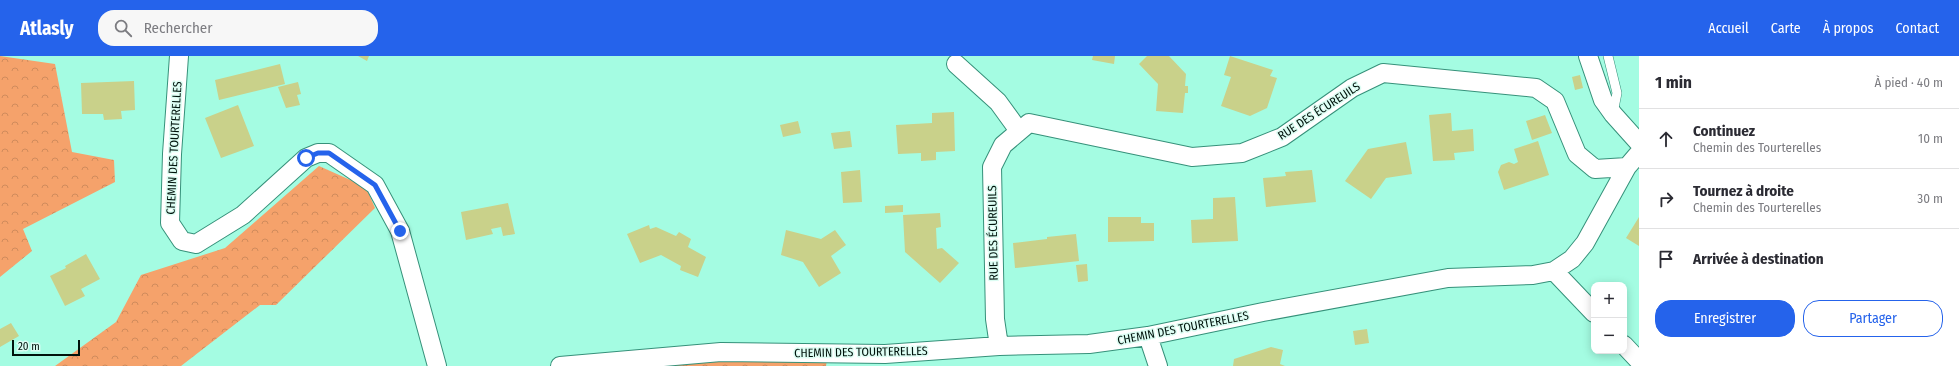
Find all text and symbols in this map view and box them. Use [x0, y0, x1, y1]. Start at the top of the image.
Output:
search box [98, 10, 378, 46]
text: Atlasly [20, 17, 74, 40]
icon: search [112, 17, 134, 39]
text: Rechercher [144, 19, 213, 37]
text: Accueil [1708, 20, 1749, 37]
text: Carte [1771, 20, 1801, 37]
text: À propos [1823, 20, 1874, 37]
text: Contact [1896, 20, 1939, 37]
text: 1 min [1655, 72, 1692, 93]
text: À pied · 40 m [1875, 75, 1943, 90]
street label: RUE DES ÉCUREUILS [1275, 78, 1363, 143]
street label: CHEMIN DES TOURTERELLES [164, 81, 184, 215]
text: Continuez [1693, 122, 1755, 140]
icon: ahead [1655, 128, 1677, 150]
text: 10 m [1918, 131, 1943, 146]
text: Chemin des Tourterelles [1693, 140, 1821, 155]
route start [297, 149, 315, 167]
text: Tournez à droite [1693, 182, 1794, 200]
street label: RUE DES ÉCUREUILS [984, 185, 1001, 281]
icon: right [1655, 188, 1677, 210]
text: 30 m [1917, 191, 1943, 206]
text: Chemin des Tourterelles [1693, 200, 1821, 215]
route end [391, 222, 409, 240]
icon: arrive [1655, 248, 1677, 270]
text: Arrivée à destination [1693, 250, 1824, 268]
map controls [1591, 282, 1627, 354]
button: + [1591, 282, 1627, 318]
button: Enregistrer [1655, 300, 1795, 337]
button: Partager [1803, 300, 1943, 337]
street label: CHEMIN DES TOURTERELLES [1116, 308, 1250, 348]
button: − [1591, 318, 1627, 354]
scale bar [12, 338, 80, 357]
text: 20 m [18, 340, 40, 353]
street label: CHEMIN DES TOURTERELLES [794, 344, 928, 360]

